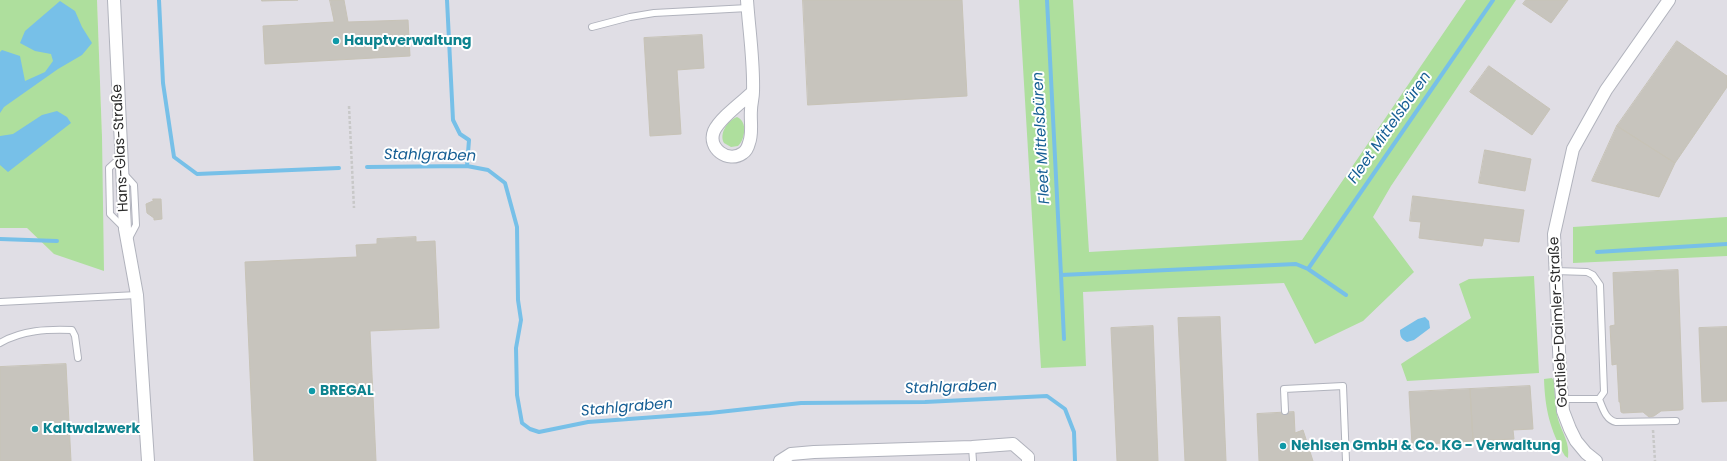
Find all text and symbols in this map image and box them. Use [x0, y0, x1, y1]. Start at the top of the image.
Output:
place label: Hauptverwaltung [344, 33, 472, 49]
marker: Hauptverwaltung [331, 36, 341, 46]
water label: Fleet Mittelsbüren [1345, 69, 1435, 187]
water label: Fleet Mittelsbüren [1030, 71, 1054, 205]
street label: Hans-Glas-Straße [109, 84, 133, 212]
water label: Stahlgraben [384, 146, 476, 166]
street label: Gottlieb-Daimler-Straße [1546, 236, 1572, 408]
water label: Stahlgraben [904, 377, 998, 399]
place label: BREGAL [320, 383, 374, 399]
marker: BREGAL [307, 386, 317, 396]
water label: Stahlgraben [580, 395, 674, 421]
place label: Kaltwalzwerk [43, 421, 140, 437]
marker: Kaltwalzwerk [30, 424, 40, 434]
place label: Nehlsen GmbH & Co. KG - Verwaltung [1291, 438, 1561, 454]
marker: Nehlsen GmbH & Co. KG - Verwaltung [1278, 441, 1288, 451]

